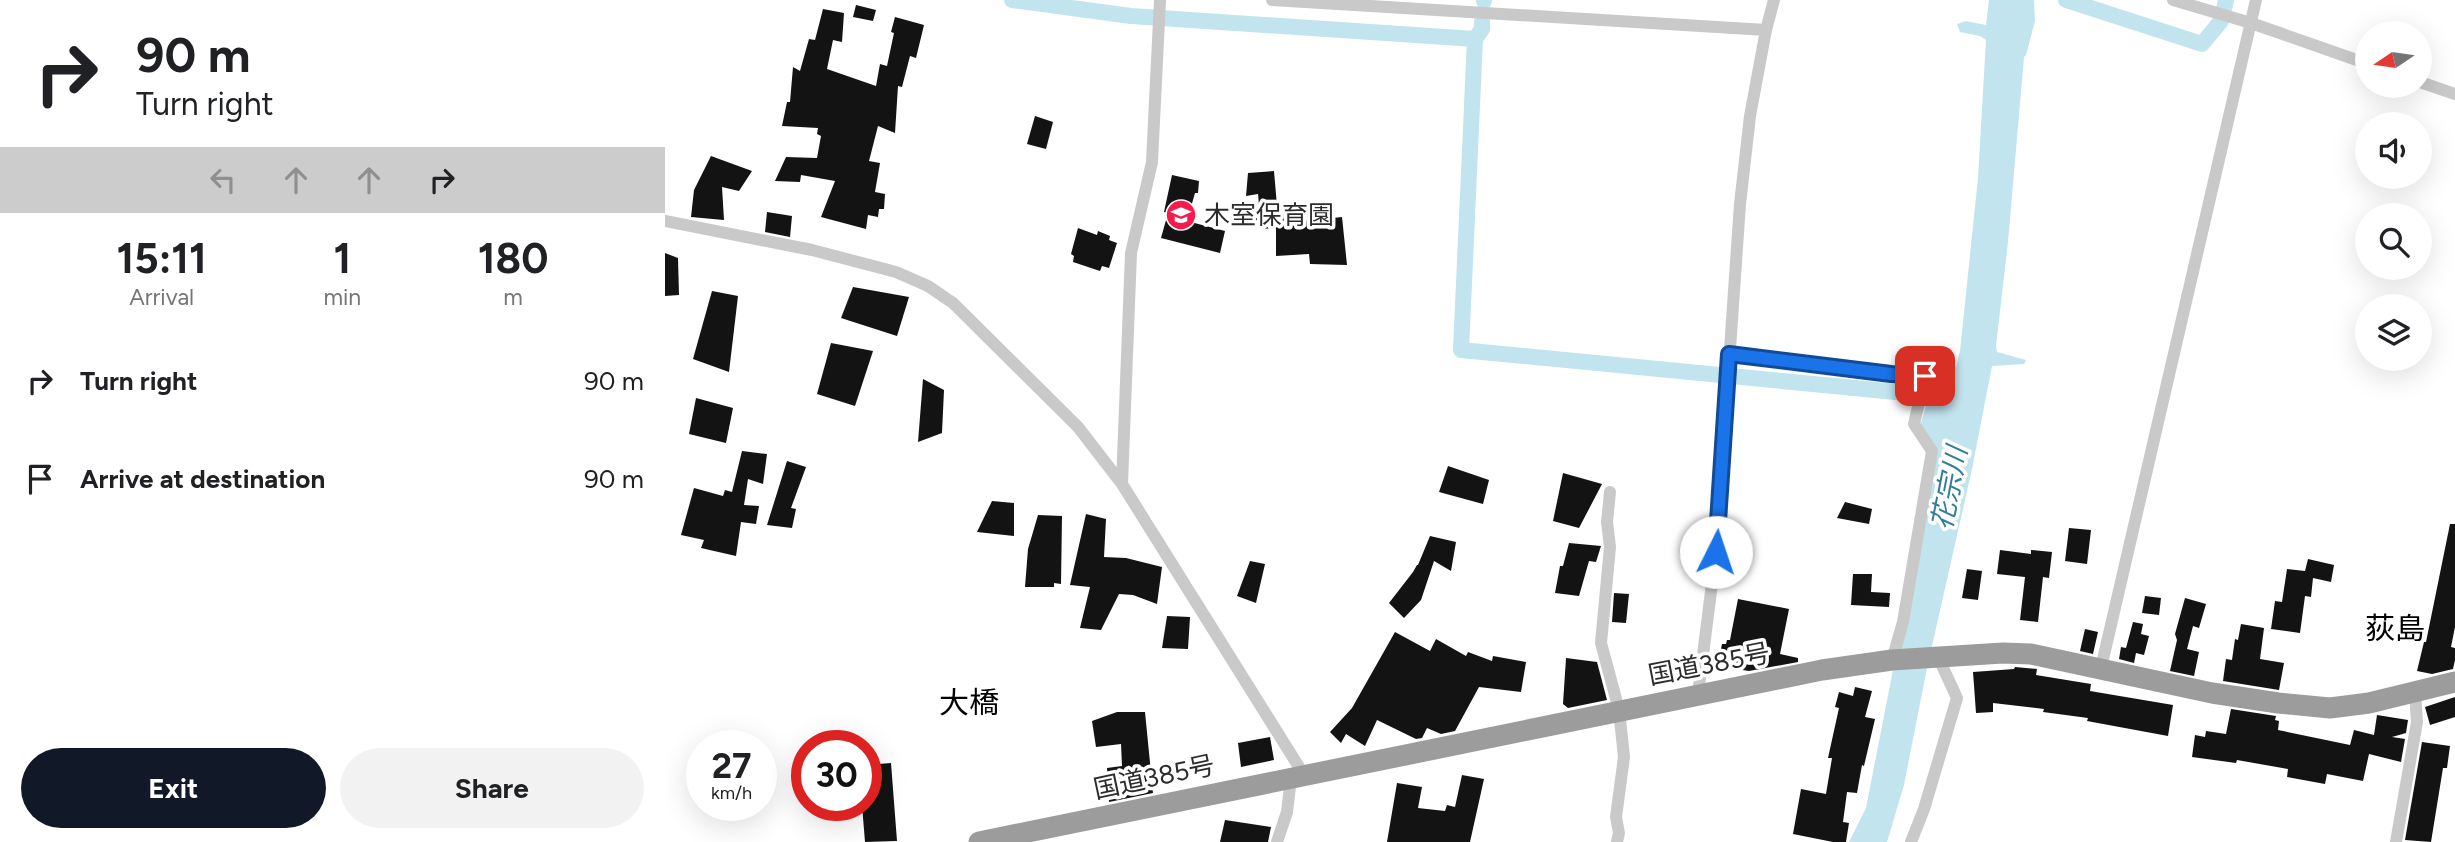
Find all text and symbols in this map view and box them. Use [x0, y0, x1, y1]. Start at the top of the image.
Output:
north arrow [2355, 21, 2433, 98]
map controls [2355, 21, 2432, 371]
text: 90 m [136, 25, 251, 84]
icon: right [21, 28, 112, 119]
text: Turn right [136, 85, 274, 123]
button: sound [2355, 112, 2432, 189]
icon: left [204, 161, 242, 199]
icon: ahead [277, 161, 315, 199]
icon: ahead [350, 161, 388, 199]
icon: right [423, 161, 461, 199]
school or university icon: 木室保育園 [1164, 198, 1198, 232]
place label: 木室保育園 [1204, 199, 1334, 231]
button: search [2355, 203, 2432, 280]
text: 15:11 [117, 233, 207, 284]
text: 1 [333, 233, 351, 284]
text: 180 [478, 233, 548, 284]
text: Arrival [129, 283, 194, 311]
text: min [323, 283, 361, 311]
text: m [503, 283, 523, 311]
button: layers [2355, 294, 2432, 371]
pin [1895, 346, 1955, 406]
icon: arrive [1906, 357, 1944, 395]
icon: right [21, 362, 59, 400]
text: Turn right [80, 365, 197, 397]
text: 90 m [584, 365, 644, 397]
water label: 花宗川 [1924, 441, 1974, 532]
icon: arrive [21, 460, 59, 498]
text: Arrive at destination [80, 463, 325, 495]
text: 90 m [584, 463, 644, 495]
position arrow [1679, 515, 1753, 589]
district label: 荻島 [2365, 610, 2425, 647]
street label: 国道385号 [1646, 637, 1772, 691]
district label: 大橋 [939, 684, 999, 721]
speed limit sign: 30 [791, 730, 882, 821]
text: 27 [712, 745, 751, 787]
button: Exit [21, 748, 326, 828]
button: Share [340, 748, 644, 828]
street label: 国道385号 [1090, 749, 1218, 805]
text: km/h [711, 782, 752, 804]

